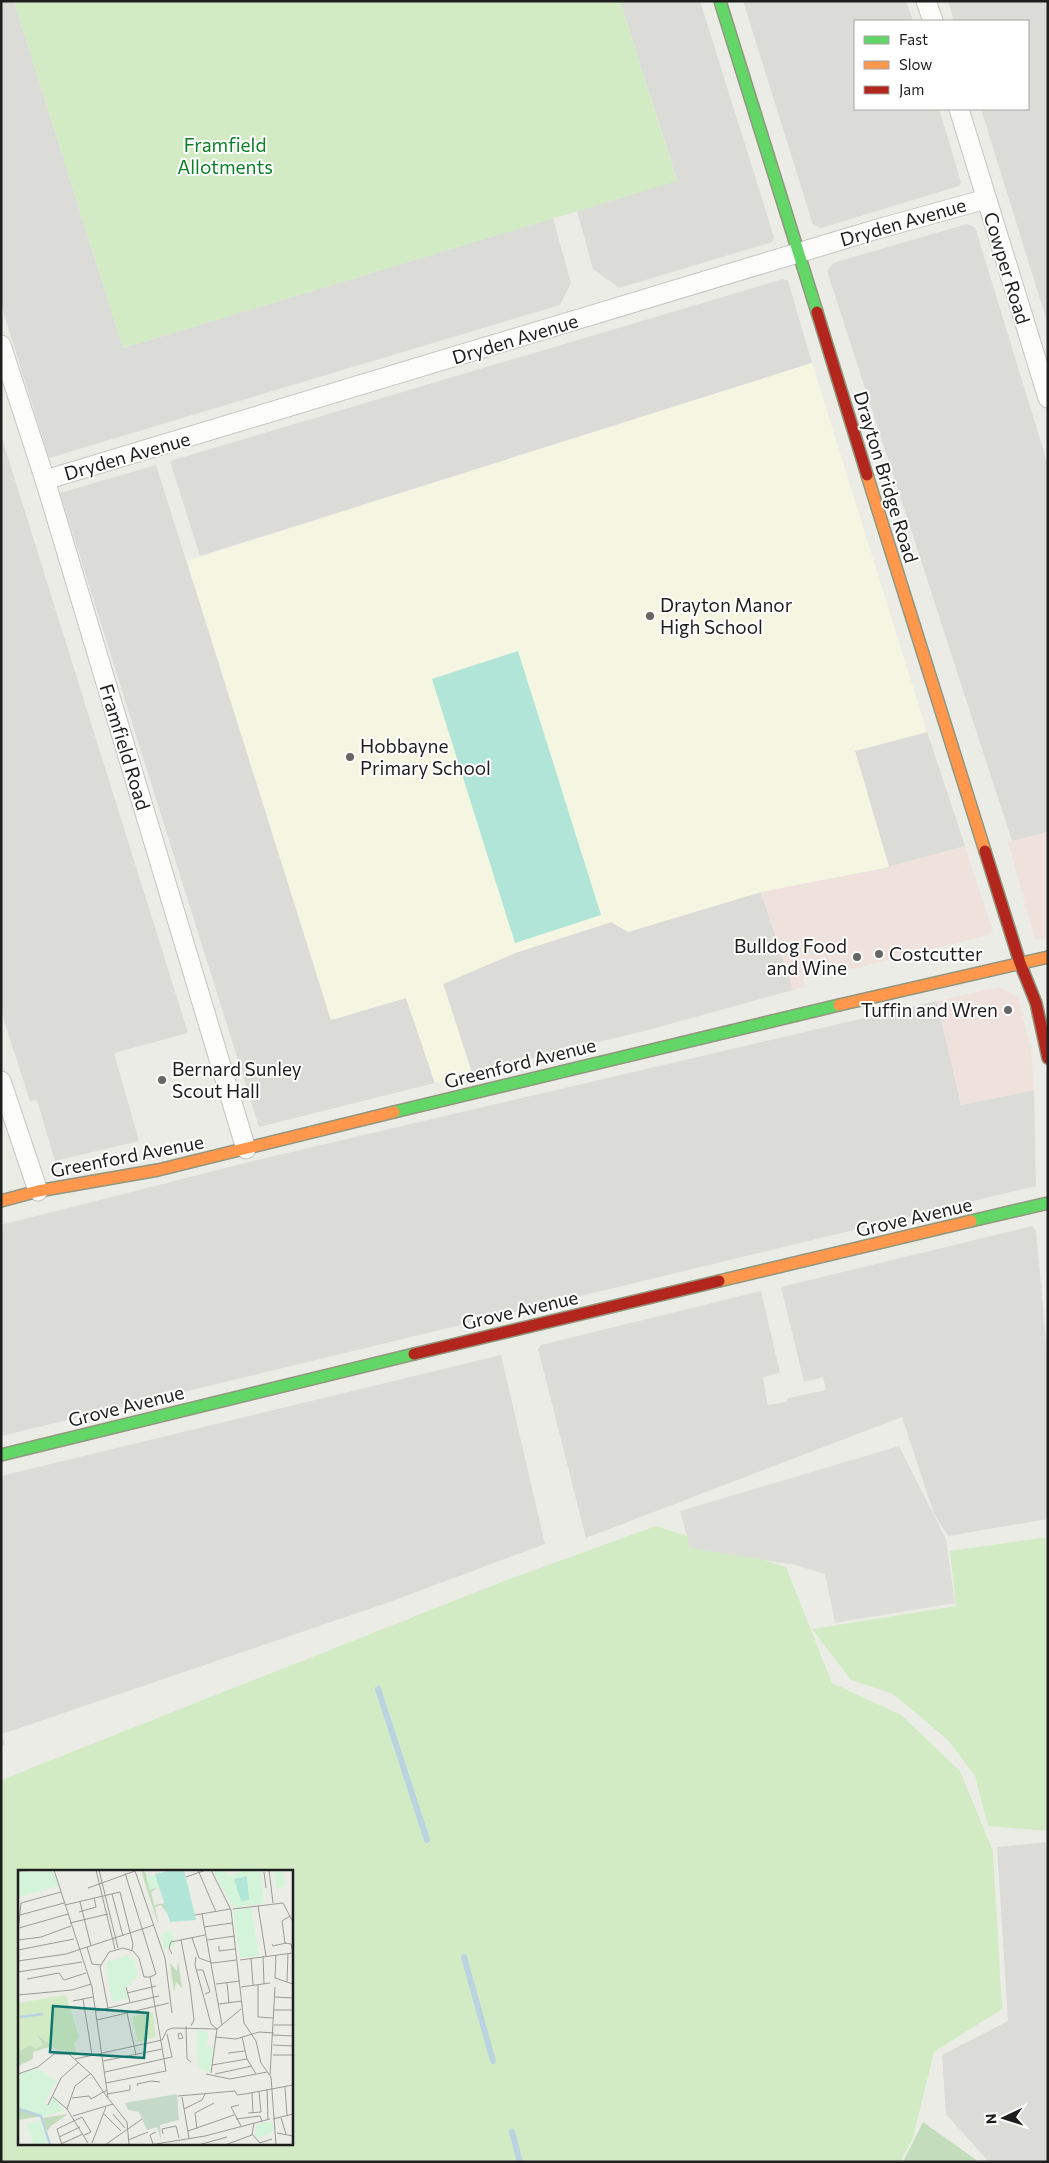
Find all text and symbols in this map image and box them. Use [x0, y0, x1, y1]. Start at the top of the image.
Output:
legend [854, 20, 1029, 110]
text: Fast [899, 30, 928, 48]
text: Slow [899, 55, 932, 73]
text: Jam [899, 80, 924, 98]
park label: Framfield Allotments [177, 133, 273, 178]
street label: Dryden Avenue [837, 193, 969, 250]
street label: Cowper Road [980, 209, 1035, 327]
street label: Dryden Avenue [449, 309, 580, 369]
street label: Drayton Bridge Road [849, 388, 924, 565]
street label: Dryden Avenue [61, 427, 193, 484]
place label: Drayton Manor High School [660, 593, 793, 638]
marker: Drayton Manor High School [644, 610, 656, 622]
street label: Framfield Road [95, 681, 156, 813]
place label: Hobbayne Primary School [360, 734, 491, 779]
marker: Hobbayne Primary School [344, 751, 356, 763]
place label: Bulldog Food and Wine [734, 934, 847, 979]
place label: Costcutter [889, 942, 983, 965]
marker: Costcutter [873, 948, 885, 960]
marker: Bulldog Food and Wine [851, 951, 863, 963]
place label: Tuffin and Wren [861, 998, 998, 1021]
marker: Tuffin and Wren [1002, 1004, 1014, 1016]
street label: Greenford Avenue [442, 1033, 598, 1093]
place label: Bernard Sunley Scout Hall [172, 1057, 302, 1102]
marker: Bernard Sunley Scout Hall [156, 1074, 168, 1086]
street label: Greenford Avenue [48, 1129, 206, 1182]
street label: Grove Avenue [854, 1192, 974, 1241]
street label: Grove Avenue [460, 1285, 580, 1334]
street label: Grove Avenue [66, 1380, 186, 1431]
inset map [18, 1870, 292, 2146]
north arrow [979, 2093, 1029, 2143]
text: N [982, 2113, 999, 2125]

